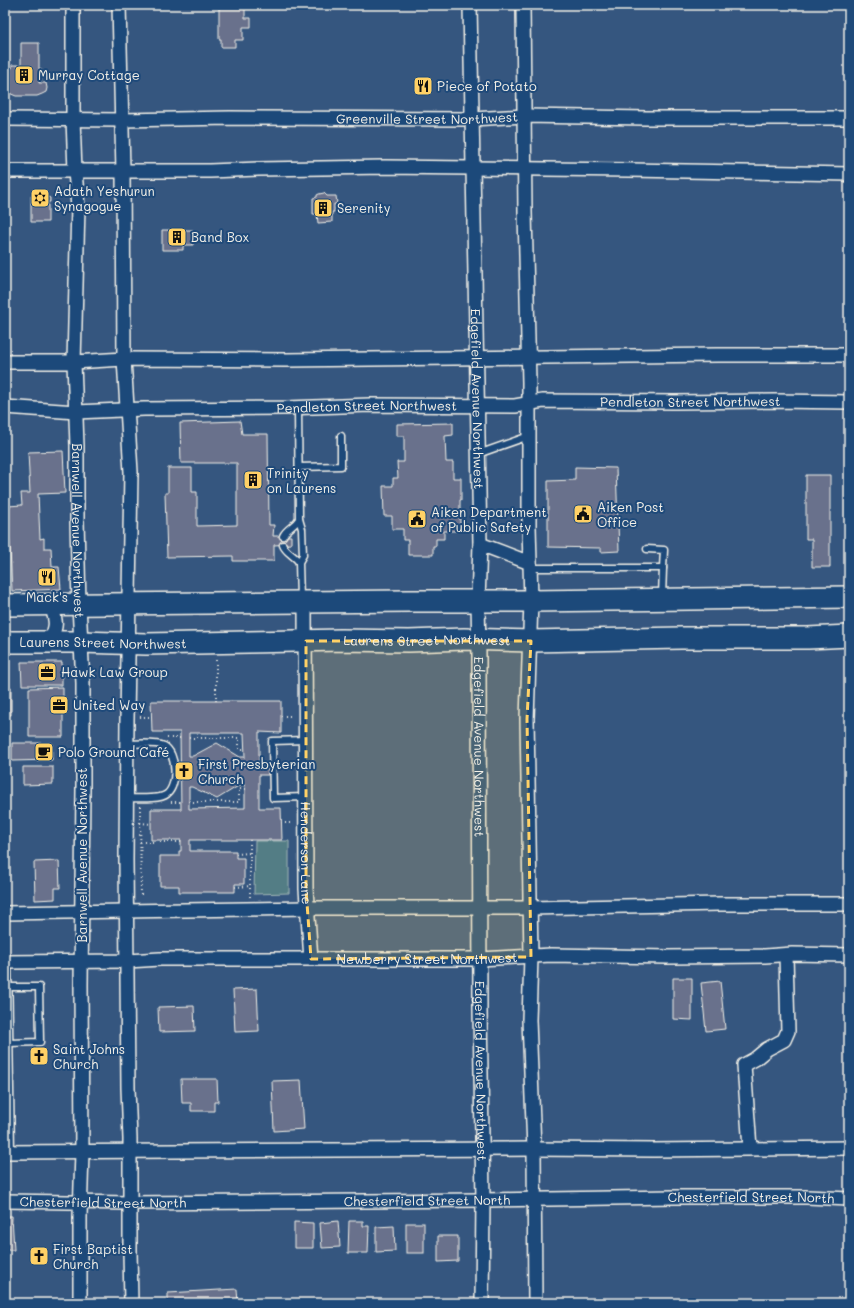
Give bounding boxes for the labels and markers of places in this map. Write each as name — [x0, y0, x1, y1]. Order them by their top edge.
building icon: Murray Cottage — [13, 64, 35, 86]
place label: Murray Cottage — [38, 66, 140, 83]
restaurant icon: Piece of Potato — [412, 75, 434, 97]
place label: Piece of Potato — [437, 77, 537, 94]
place label: Adath Yeshurun Synagogue — [54, 182, 155, 214]
synagogue icon: Adath Yeshurun Synagogue — [29, 187, 51, 209]
building icon: Serenity — [312, 197, 334, 219]
place label: Serenity — [337, 199, 391, 216]
building icon: Band Box — [166, 226, 188, 248]
place label: Band Box — [191, 228, 250, 245]
place label: Trinity on Laurens — [267, 464, 336, 496]
building icon: Trinity on Laurens — [242, 469, 264, 491]
place label: Aiken Post Office — [597, 498, 664, 530]
place label: Aiken Department of Public Safety — [431, 503, 547, 535]
public building icon: Aiken Post Office — [572, 503, 594, 525]
public building icon: Aiken Department of Public Safety — [406, 508, 428, 530]
restaurant icon: Mack's — [36, 566, 58, 588]
place label: Mack's — [26, 588, 68, 605]
office icon: Hawk Law Group — [36, 661, 58, 683]
place label: Hawk Law Group — [61, 663, 168, 680]
office icon: United Way — [48, 694, 70, 716]
place label: United Way — [73, 696, 146, 713]
cafe icon: Polo Ground Café — [33, 741, 55, 763]
place label: Polo Ground Café — [58, 743, 169, 760]
place label: First Presbyterian Church — [198, 755, 315, 787]
church icon: First Presbyterian Church — [173, 760, 195, 782]
place label: Saint Johns Church — [53, 1040, 125, 1072]
church icon: Saint Johns Church — [28, 1045, 50, 1067]
place label: First Baptist Church — [53, 1240, 133, 1272]
church icon: First Baptist Church — [28, 1245, 50, 1267]

